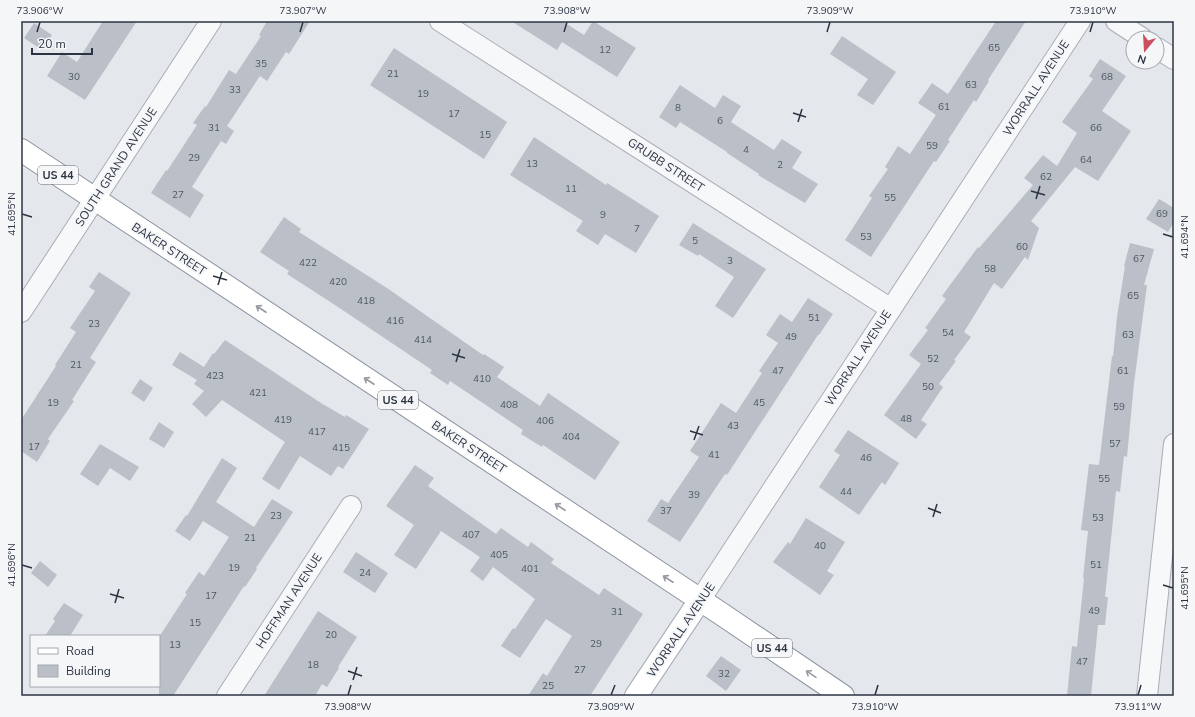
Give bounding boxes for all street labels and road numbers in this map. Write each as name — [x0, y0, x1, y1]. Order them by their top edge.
street label: WORRALL AVENUE — [999, 37, 1073, 139]
street label: SOUTH GRAND AVENUE — [71, 104, 161, 230]
street label: GRUBB STREET — [625, 134, 708, 196]
road number: US 44 — [38, 166, 78, 184]
street label: BAKER STREET — [129, 219, 210, 280]
street label: WORRALL AVENUE — [821, 307, 895, 409]
road number: US 44 — [378, 391, 418, 409]
street label: BAKER STREET — [429, 417, 510, 478]
street label: HOFFMAN AVENUE — [252, 550, 326, 652]
street label: WORRALL AVENUE — [643, 580, 719, 680]
road number: US 44 — [752, 639, 792, 657]

